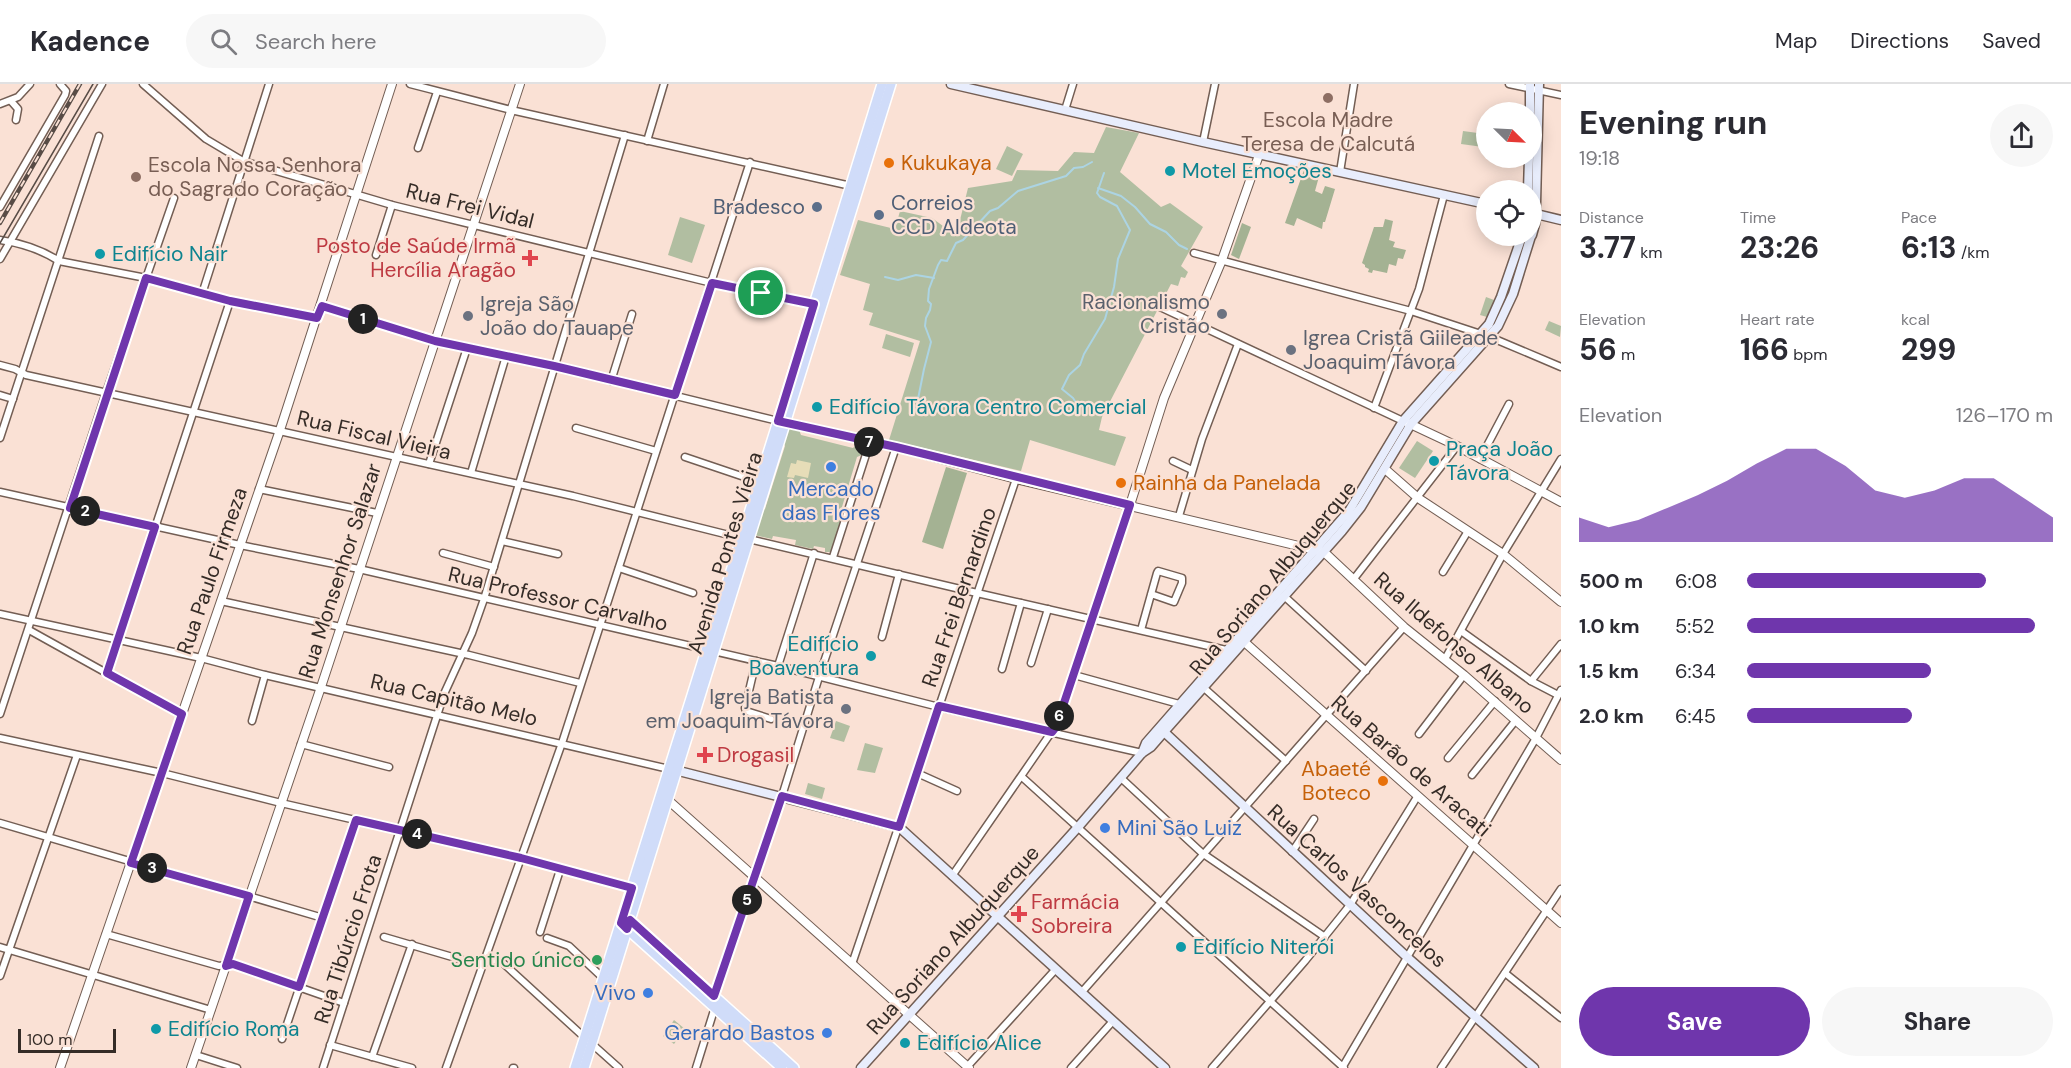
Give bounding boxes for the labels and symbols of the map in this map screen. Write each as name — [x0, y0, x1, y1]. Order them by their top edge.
marker: Escola Madre Teresa de Calcutá — [1321, 91, 1335, 105]
north arrow — [1476, 102, 1542, 168]
place label: Escola Madre Teresa de Calcutá — [1241, 106, 1415, 158]
place label: Kukukaya — [901, 149, 992, 177]
place label: Escola Nossa Senhora do Sagrado Coração — [148, 151, 362, 203]
marker: Kukukaya — [882, 156, 896, 170]
place label: Motel Emoções — [1182, 157, 1332, 185]
marker: Motel Emoções — [1163, 164, 1177, 178]
marker: Escola Nossa Senhora do Sagrado Coração — [129, 170, 143, 184]
street label: Rua Frei Vidal — [403, 177, 537, 235]
place label: Correios CCD Aldeota — [891, 189, 1017, 241]
place label: Bradesco — [713, 193, 805, 221]
marker: Bradesco — [810, 200, 824, 214]
marker: Correios CCD Aldeota — [872, 208, 886, 222]
place label: Posto de Saúde Irmã Hercília Aragão — [316, 232, 516, 284]
place label: Edifício Nair — [112, 240, 228, 268]
marker: Edifício Nair — [93, 247, 107, 261]
marker: Posto de Saúde Irmã Hercília Aragão — [521, 249, 539, 267]
pin — [735, 267, 786, 318]
place label: Racionalismo Cristão — [1082, 288, 1210, 340]
place label: Igreja São João do Tauape — [480, 290, 634, 342]
pin: 1 — [348, 304, 378, 334]
marker: Racionalismo Cristão — [1215, 307, 1229, 321]
marker: Igreja São João do Tauape — [461, 309, 475, 323]
place label: Igrea Cristã Giileade Joaquim Távora — [1303, 324, 1498, 376]
marker: Igrea Cristã Giileade Joaquim Távora — [1284, 343, 1298, 357]
place label: Edifício Távora Centro Comercial — [829, 393, 1146, 421]
marker: Edifício Távora Centro Comercial — [810, 400, 824, 414]
street label: Rua Fiscal Vieira — [294, 404, 454, 466]
pin: 7 — [854, 427, 884, 457]
place label: Praça João Távora — [1446, 435, 1553, 487]
street label: Avenida Pontes Vieira — [681, 449, 769, 657]
marker: Praça João Távora — [1427, 454, 1441, 468]
street label: Rua Monsenhor Salazar — [292, 460, 388, 682]
marker: Mercado das Flores — [824, 460, 838, 474]
place label: Rainha da Panelada — [1133, 469, 1321, 497]
place label: Mercado das Flores — [782, 475, 880, 527]
street label: Rua Soriano Albuquerque — [1183, 475, 1363, 681]
marker: Rainha da Panelada — [1114, 476, 1128, 490]
street label: Rua Paulo Firmeza — [170, 484, 254, 658]
pin: 2 — [70, 496, 100, 526]
street label: Rua Frei Bernardino — [915, 503, 1003, 691]
street label: Rua Professor Carvalho — [445, 560, 671, 638]
street label: Rua Ildefonso Albano — [1368, 566, 1540, 720]
place label: Edifício Boaventura — [749, 630, 859, 682]
marker: Edifício Boaventura — [864, 649, 878, 663]
street label: Rua Capitão Melo — [368, 667, 540, 733]
place label: Igreja Batista em Joaquim Távora — [645, 683, 834, 735]
street label: Rua Barão de Aracati — [1325, 689, 1497, 843]
pin: 6 — [1044, 701, 1074, 731]
marker: Igreja Batista em Joaquim Távora — [839, 702, 853, 716]
place label: Drogasil — [717, 741, 794, 769]
marker: Drogasil — [698, 748, 712, 762]
place label: Abaeté Boteco — [1301, 755, 1371, 807]
marker: Abaeté Boteco — [1376, 774, 1390, 788]
street label: Rua Carlos Vasconcelos — [1261, 798, 1453, 974]
place label: Mini São Luiz — [1117, 814, 1242, 842]
pin: 4 — [402, 819, 432, 849]
marker: Mini São Luiz — [1098, 821, 1112, 835]
street label: Rua Soriano Albuquerque — [860, 839, 1046, 1041]
street label: Rua Tibúrcio Frota — [307, 851, 389, 1027]
pin: 3 — [137, 853, 167, 883]
pin: 5 — [732, 885, 762, 915]
place label: Farmácia Sobreira — [1031, 888, 1119, 940]
marker: Farmácia Sobreira — [1012, 907, 1026, 921]
place label: Edifício Niterói — [1193, 933, 1334, 961]
marker: Edifício Niterói — [1174, 940, 1188, 954]
place label: Sentido único — [451, 946, 585, 974]
marker: Sentido único — [590, 953, 604, 967]
place label: Vivo — [594, 979, 636, 1007]
marker: Vivo — [641, 986, 655, 1000]
place label: Edifício Roma — [168, 1015, 299, 1043]
place label: Gerardo Bastos — [664, 1019, 815, 1047]
marker: Edifício Roma — [149, 1022, 163, 1036]
scale bar — [18, 1026, 116, 1054]
marker: Gerardo Bastos — [820, 1026, 834, 1040]
place label: Edifício Alice — [917, 1029, 1042, 1057]
marker: Edifício Alice — [898, 1036, 912, 1050]

